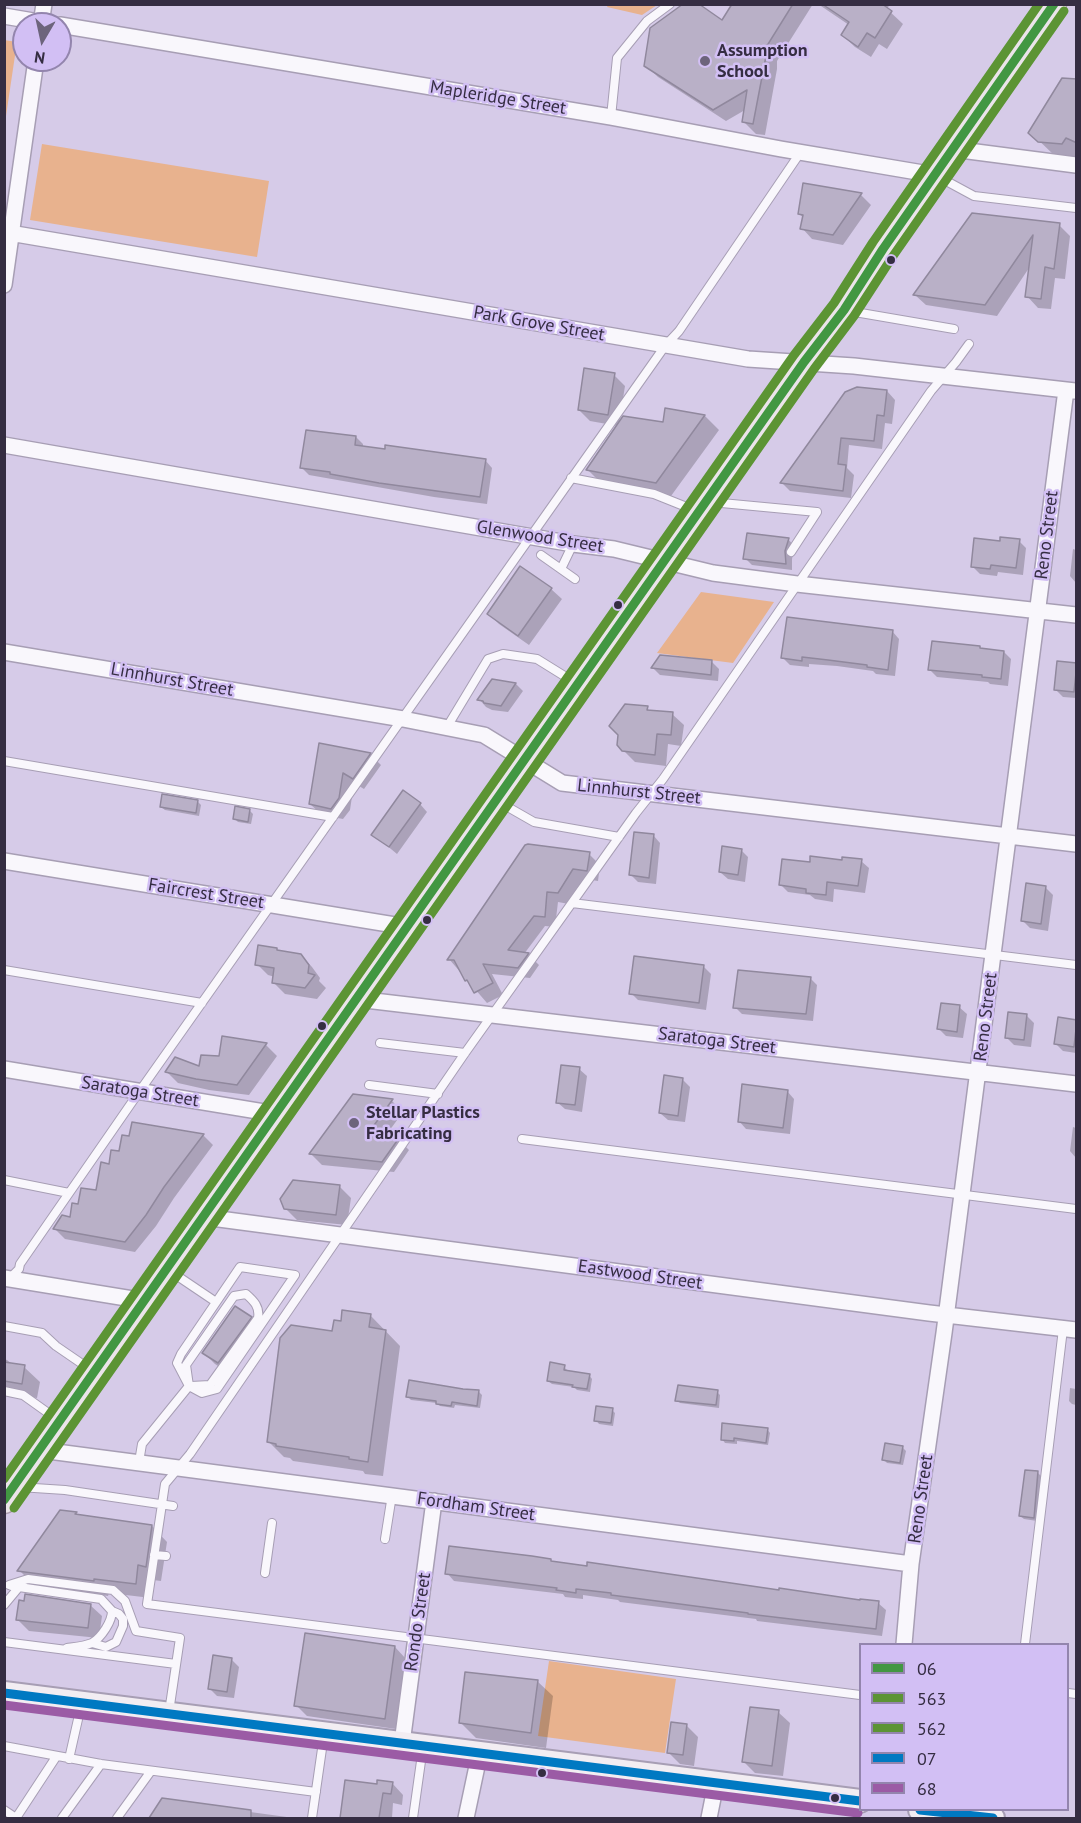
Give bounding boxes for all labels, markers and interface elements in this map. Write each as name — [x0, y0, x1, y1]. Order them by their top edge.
north arrow — [12, 12, 72, 72]
place label: Assumption School — [717, 40, 808, 82]
text: N — [33, 47, 46, 69]
marker: Assumption School — [698, 54, 712, 68]
street label: Mapleridge Street — [428, 77, 568, 119]
unlabelled marker — [885, 254, 897, 266]
street label: Park Grove Street — [472, 302, 606, 346]
street label: Reno Street — [1031, 489, 1063, 581]
street label: Glenwood Street — [475, 516, 605, 558]
unlabelled marker — [612, 599, 624, 611]
street label: Linnhurst Street — [109, 659, 235, 701]
street label: Linnhurst Street — [576, 775, 702, 809]
street label: Faircrest Street — [147, 874, 265, 914]
unlabelled marker — [421, 914, 433, 926]
street label: Reno Street — [970, 971, 1002, 1063]
unlabelled marker — [316, 1020, 328, 1032]
street label: Saratoga Street — [657, 1023, 777, 1059]
street label: Saratoga Street — [80, 1072, 200, 1112]
place label: Stellar Plastics Fabricating — [366, 1102, 480, 1144]
marker: Stellar Plastics Fabricating — [347, 1116, 361, 1130]
street label: Eastwood Street — [577, 1256, 703, 1294]
street label: Reno Street — [904, 1453, 938, 1545]
street label: Fordham Street — [416, 1488, 536, 1526]
street label: Rondo Street — [400, 1571, 436, 1673]
legend — [859, 1643, 1069, 1811]
text: 06 — [917, 1657, 937, 1680]
text: 563 — [917, 1687, 946, 1710]
text: 562 — [917, 1717, 946, 1740]
text: 07 — [917, 1747, 937, 1770]
unlabelled marker — [536, 1767, 548, 1779]
text: 68 — [917, 1777, 937, 1800]
unlabelled marker — [829, 1792, 841, 1804]

